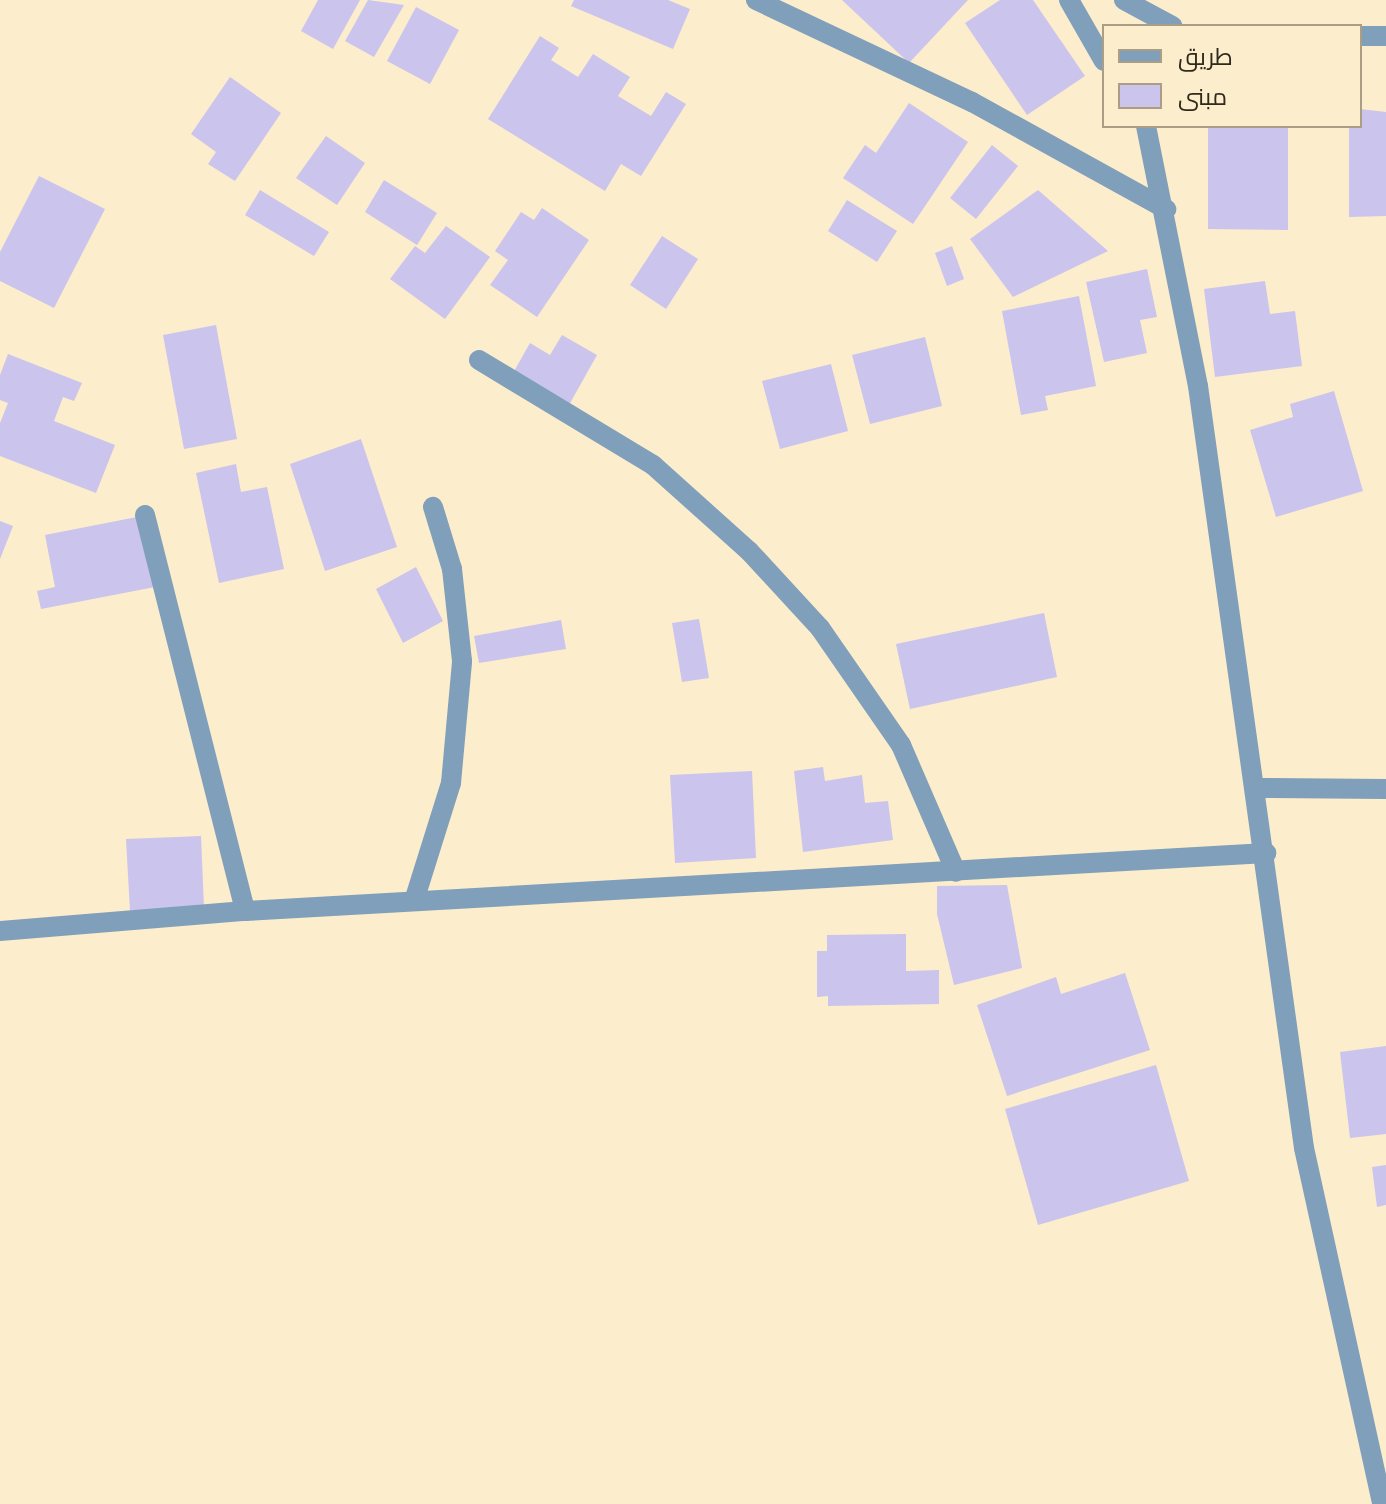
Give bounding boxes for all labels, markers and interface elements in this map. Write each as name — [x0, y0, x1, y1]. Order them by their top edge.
legend — [1102, 24, 1362, 128]
text: طريق — [1178, 41, 1233, 71]
text: مبنى — [1178, 81, 1227, 111]

